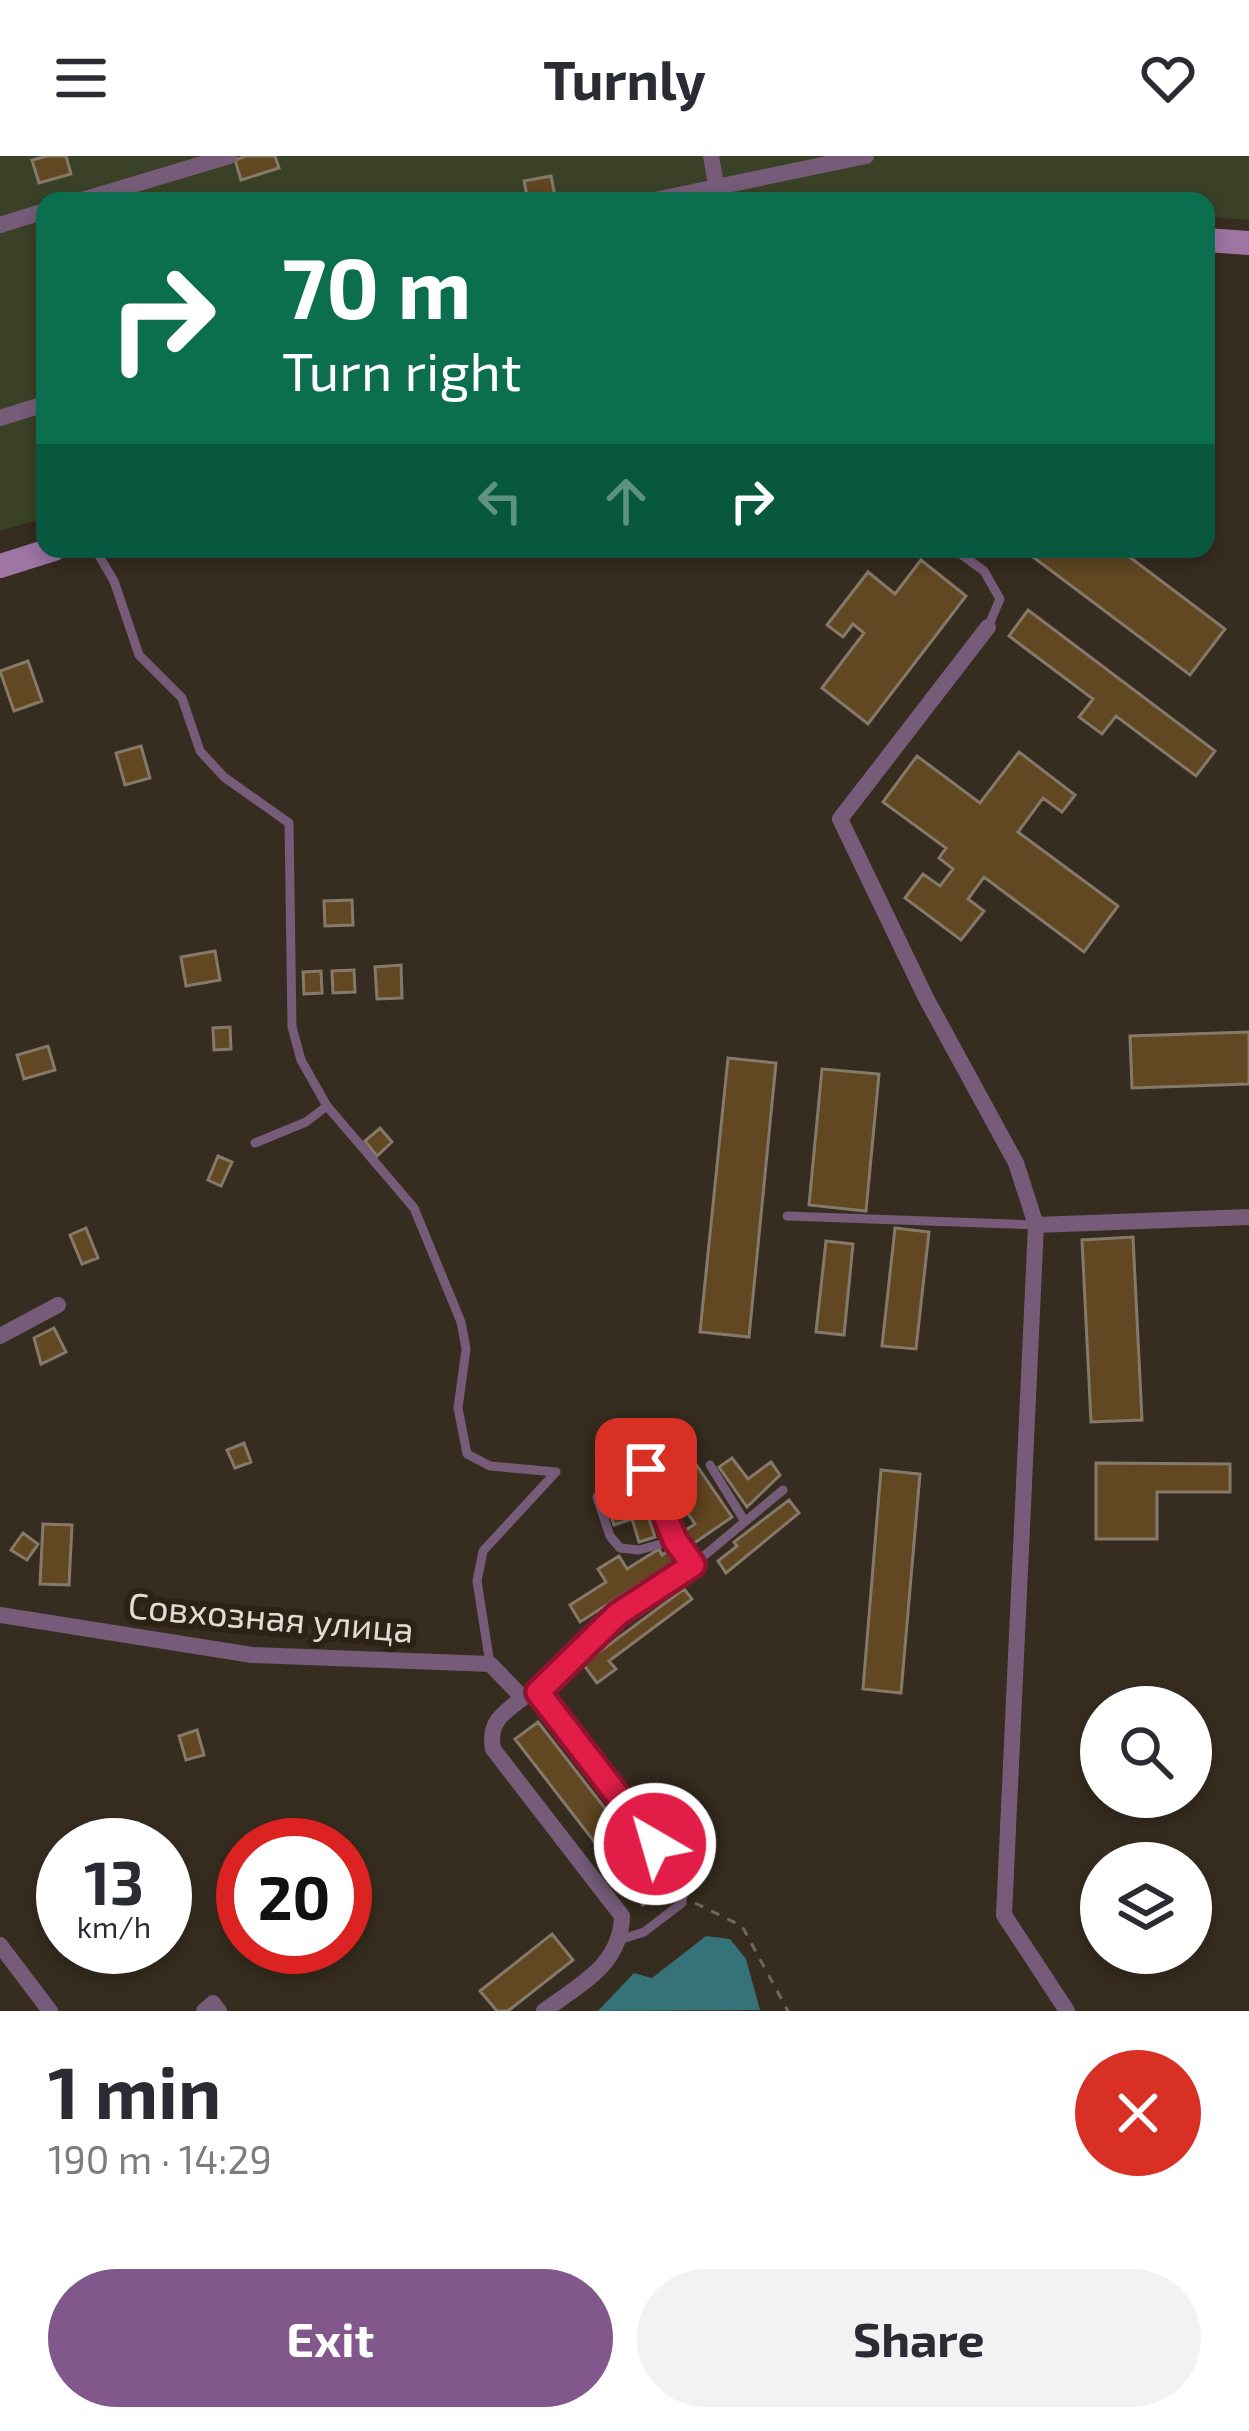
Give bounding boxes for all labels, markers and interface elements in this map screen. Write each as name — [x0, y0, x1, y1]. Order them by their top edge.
icon: menu — [48, 45, 114, 111]
icon: heart — [1135, 45, 1201, 111]
text: Turnly — [543, 46, 706, 111]
text: 70 m — [282, 235, 472, 336]
icon: right — [84, 240, 240, 396]
text: Turn right — [282, 337, 522, 402]
icon: left — [467, 468, 533, 534]
icon: ahead — [593, 468, 659, 534]
icon: right — [719, 468, 785, 534]
pin — [595, 1418, 697, 1520]
icon: arrive — [613, 1436, 679, 1502]
street label: Совхозная улица — [126, 1582, 416, 1651]
map controls — [1080, 1686, 1212, 1974]
button: search — [1080, 1686, 1212, 1818]
position arrow — [592, 1781, 718, 1907]
speed limit sign: 20 — [216, 1818, 372, 1974]
button: layers — [1080, 1842, 1212, 1974]
text: 13 — [84, 1845, 144, 1917]
text: km/h — [77, 1908, 151, 1944]
text: 1 min — [48, 2047, 221, 2133]
button: close — [1075, 2050, 1201, 2176]
text: 190 m · 14:29 — [48, 2135, 272, 2182]
button: Exit — [48, 2269, 613, 2407]
button: Share — [637, 2269, 1201, 2407]

